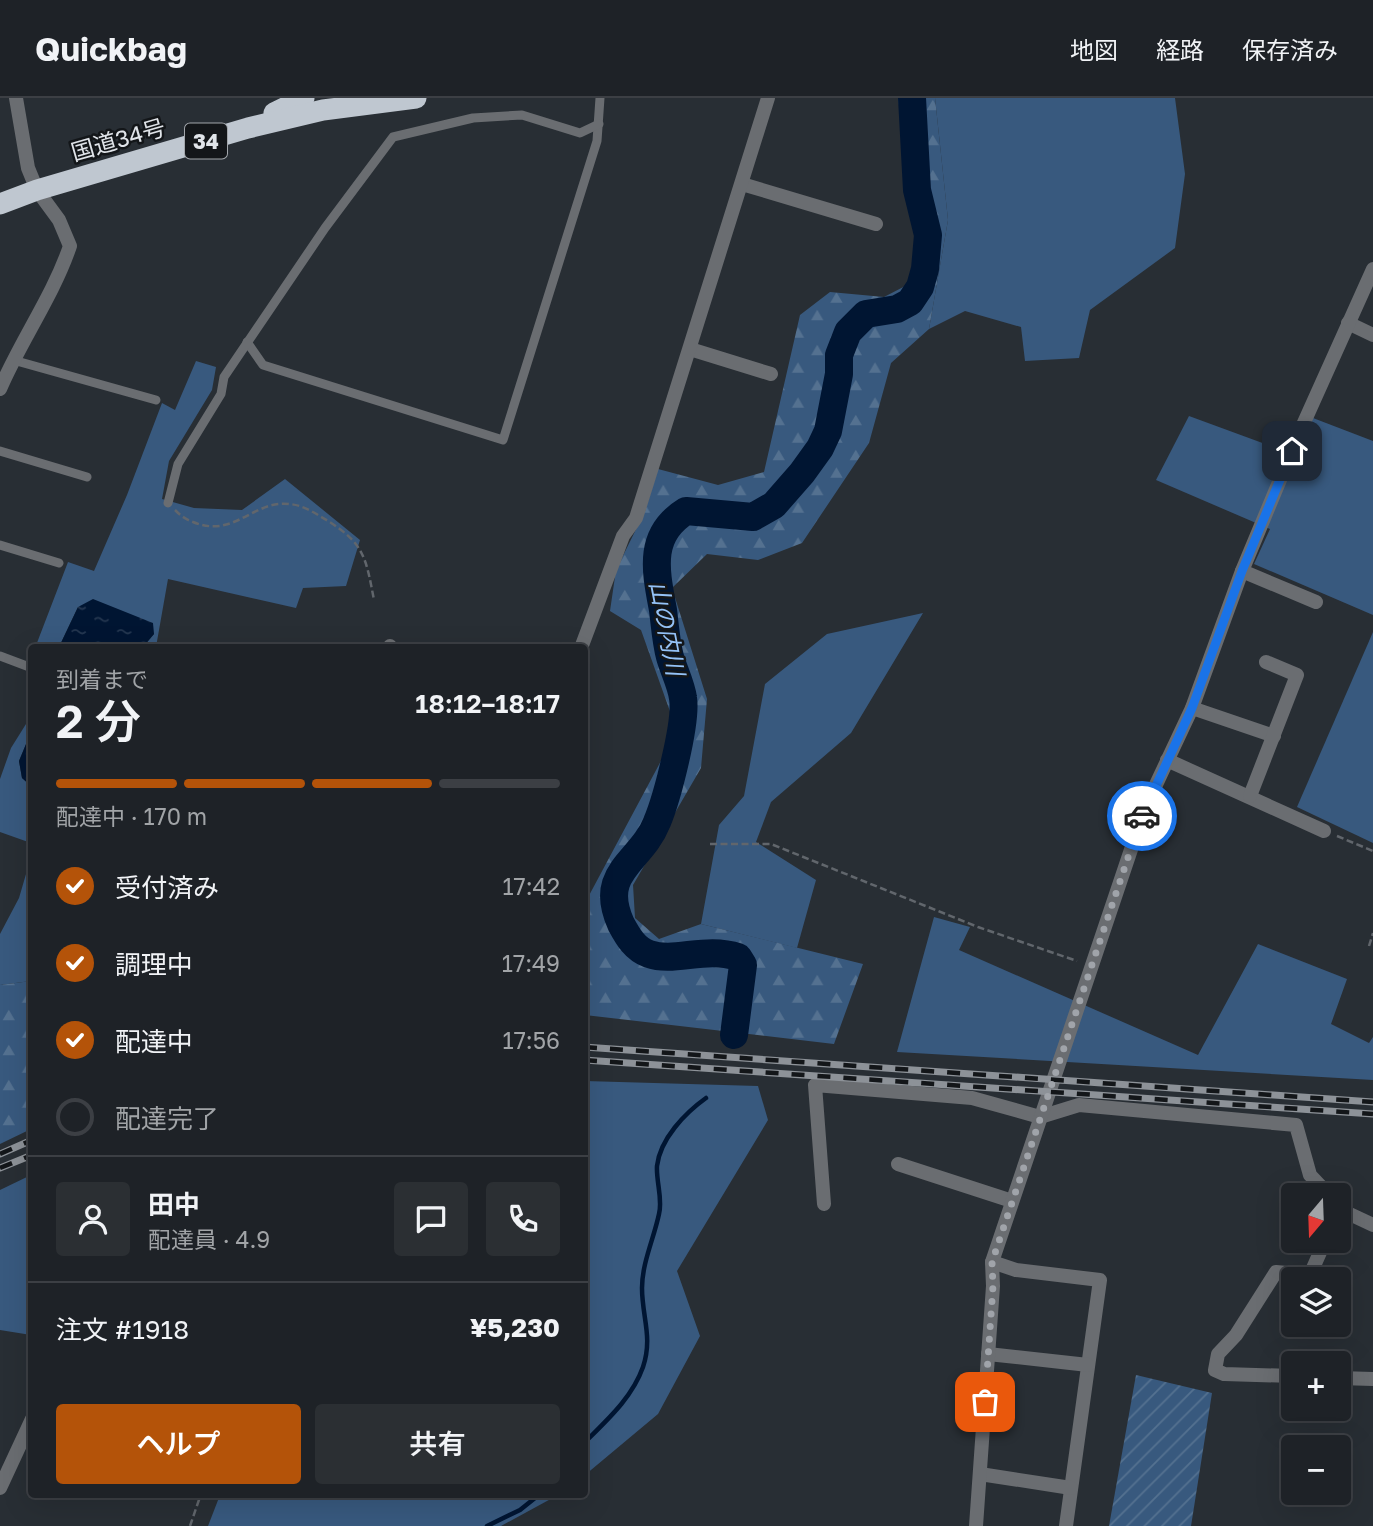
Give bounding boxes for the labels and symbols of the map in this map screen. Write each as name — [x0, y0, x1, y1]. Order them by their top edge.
street label: 国道34号 — [68, 112, 168, 166]
road number: 34 — [185, 124, 227, 158]
pin — [1262, 421, 1322, 481]
water label: 山の内川 — [645, 578, 692, 681]
courier — [1107, 781, 1177, 851]
north arrow — [1281, 1183, 1351, 1253]
pin — [955, 1372, 1015, 1432]

